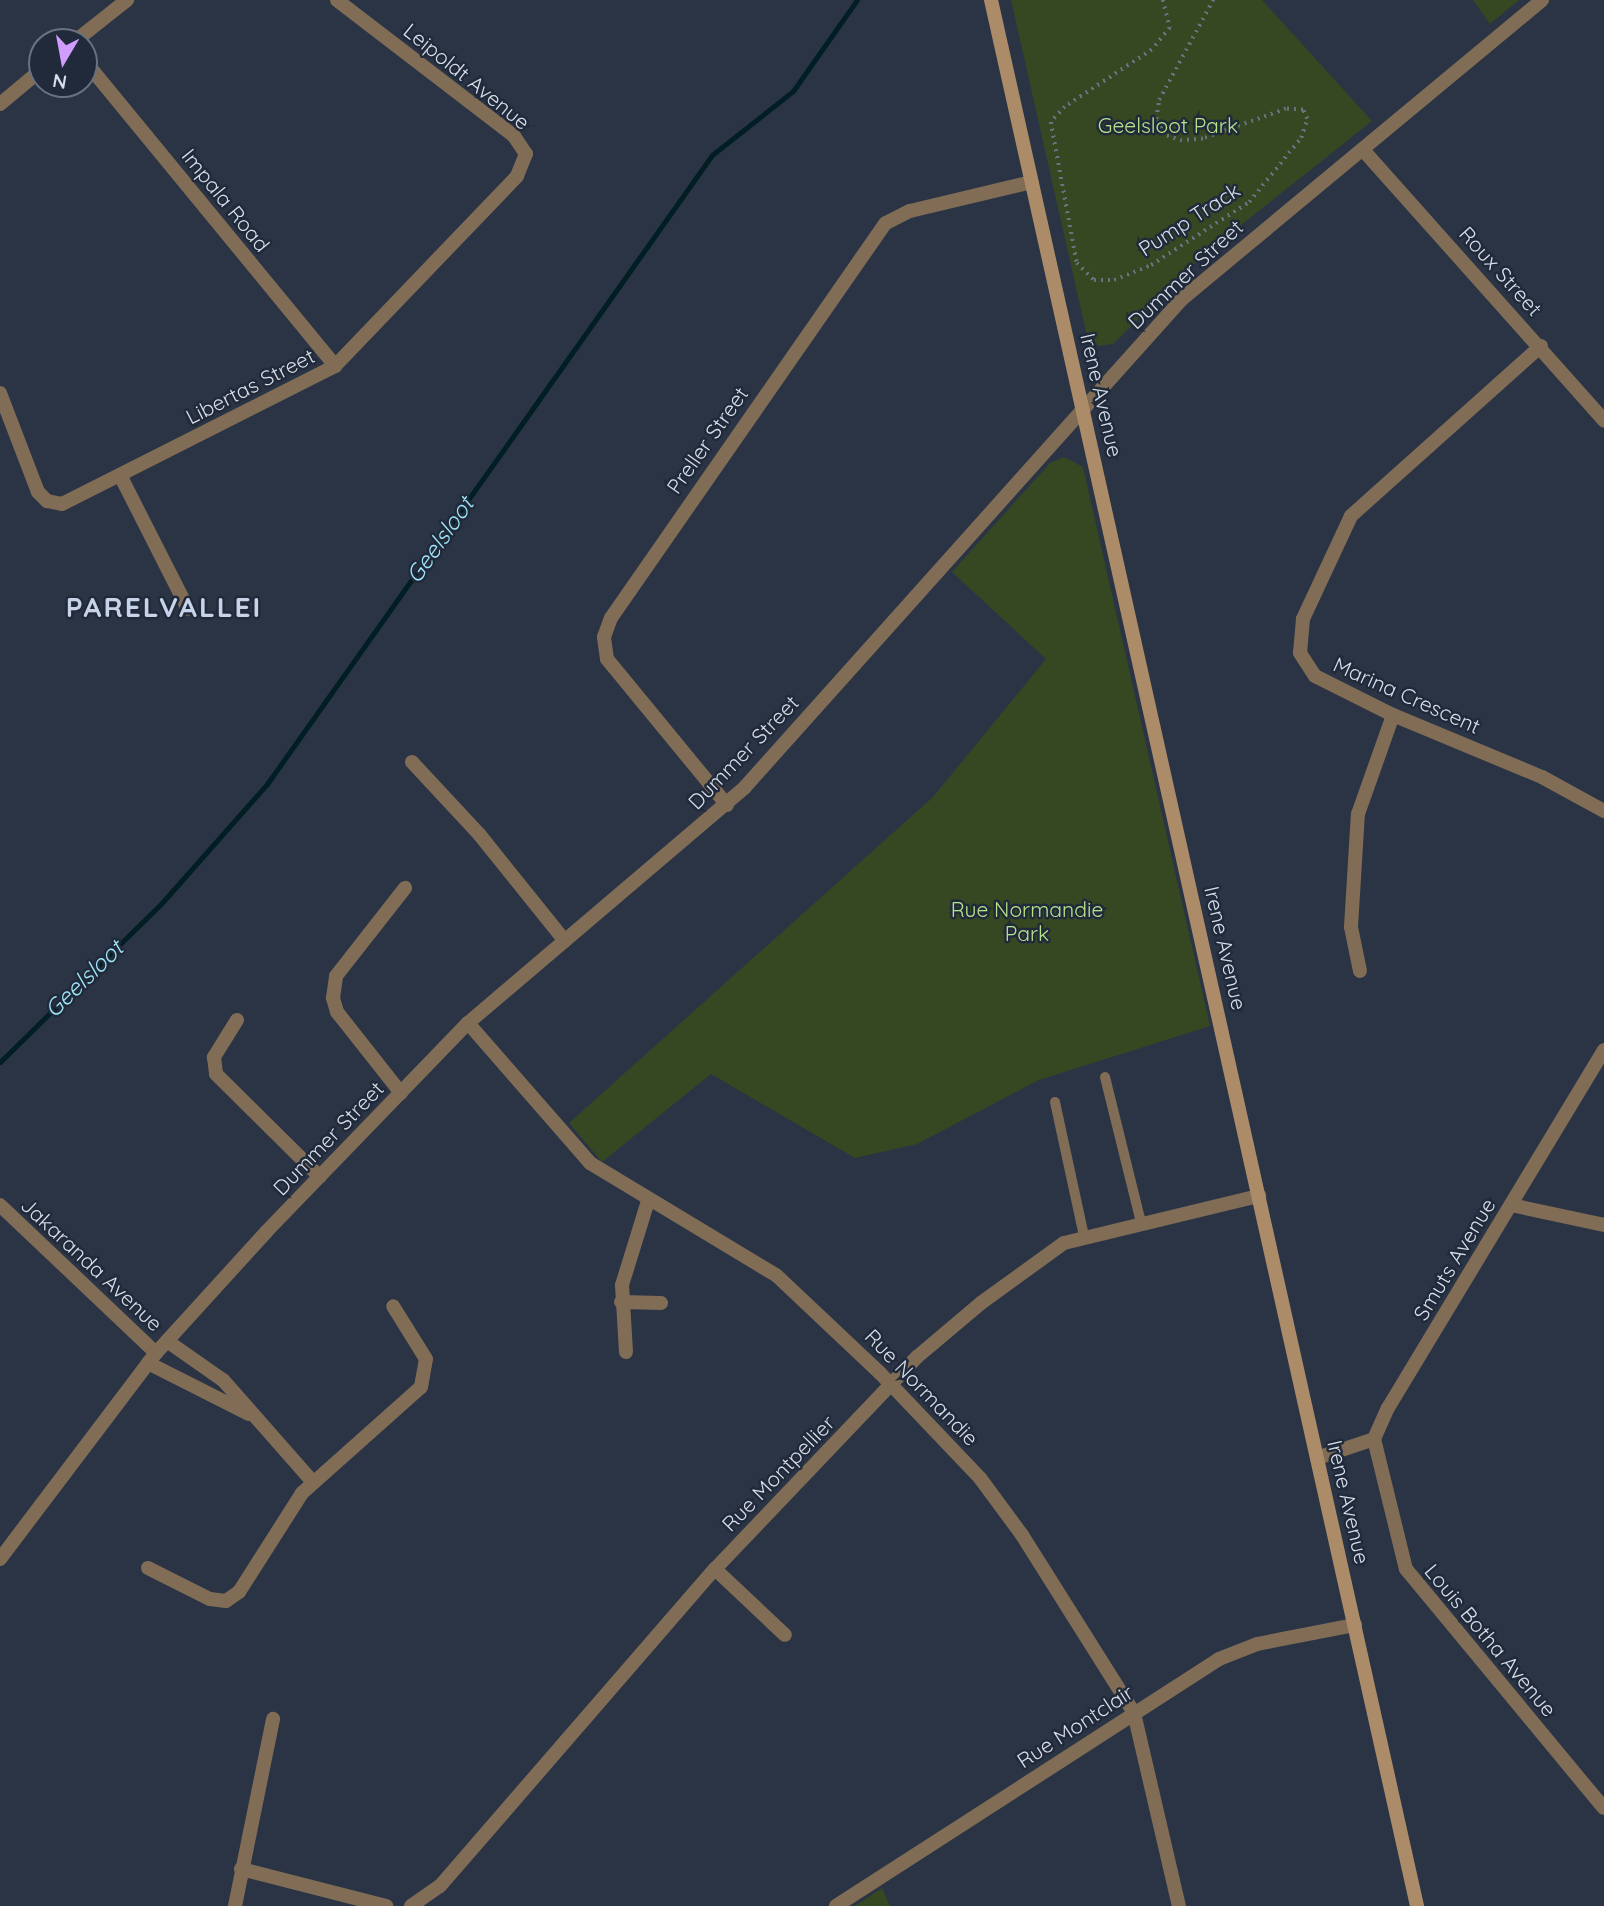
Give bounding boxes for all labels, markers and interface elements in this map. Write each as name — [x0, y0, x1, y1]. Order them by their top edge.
street label: Leipoldt Avenue — [399, 17, 535, 135]
north arrow — [28, 28, 98, 98]
text: N — [51, 69, 69, 95]
park label: Geelsloot Park — [1098, 112, 1238, 138]
street label: Impala Road — [177, 143, 275, 257]
street label: Pump Track — [1133, 177, 1245, 261]
street label: Dummer Street — [1122, 214, 1248, 334]
street label: Roux Street — [1454, 221, 1548, 321]
street label: Irene Avenue — [1076, 331, 1128, 459]
street label: Libertas Street — [181, 343, 319, 429]
street label: Preller Street — [661, 382, 753, 498]
water label: Geelsloot — [400, 492, 480, 588]
district label: PARELVALLEI — [67, 590, 261, 624]
street label: Marina Crescent — [1330, 651, 1484, 739]
street label: Dummer Street — [682, 690, 804, 814]
street label: Irene Avenue — [1200, 884, 1252, 1012]
park label: Rue Normandie Park — [951, 896, 1103, 946]
water label: Geelsloot — [39, 935, 129, 1023]
street label: Dummer Street — [267, 1076, 389, 1200]
street label: Jakaranda Avenue — [16, 1192, 168, 1336]
street label: Smuts Avenue — [1408, 1193, 1500, 1325]
street label: Rue Normandie — [860, 1323, 984, 1451]
street label: Rue Montpellier — [716, 1410, 840, 1536]
street label: Irene Avenue — [1323, 1438, 1375, 1566]
street label: Louis Botha Avenue — [1420, 1559, 1562, 1721]
street label: Rue Montclair — [1012, 1679, 1138, 1773]

